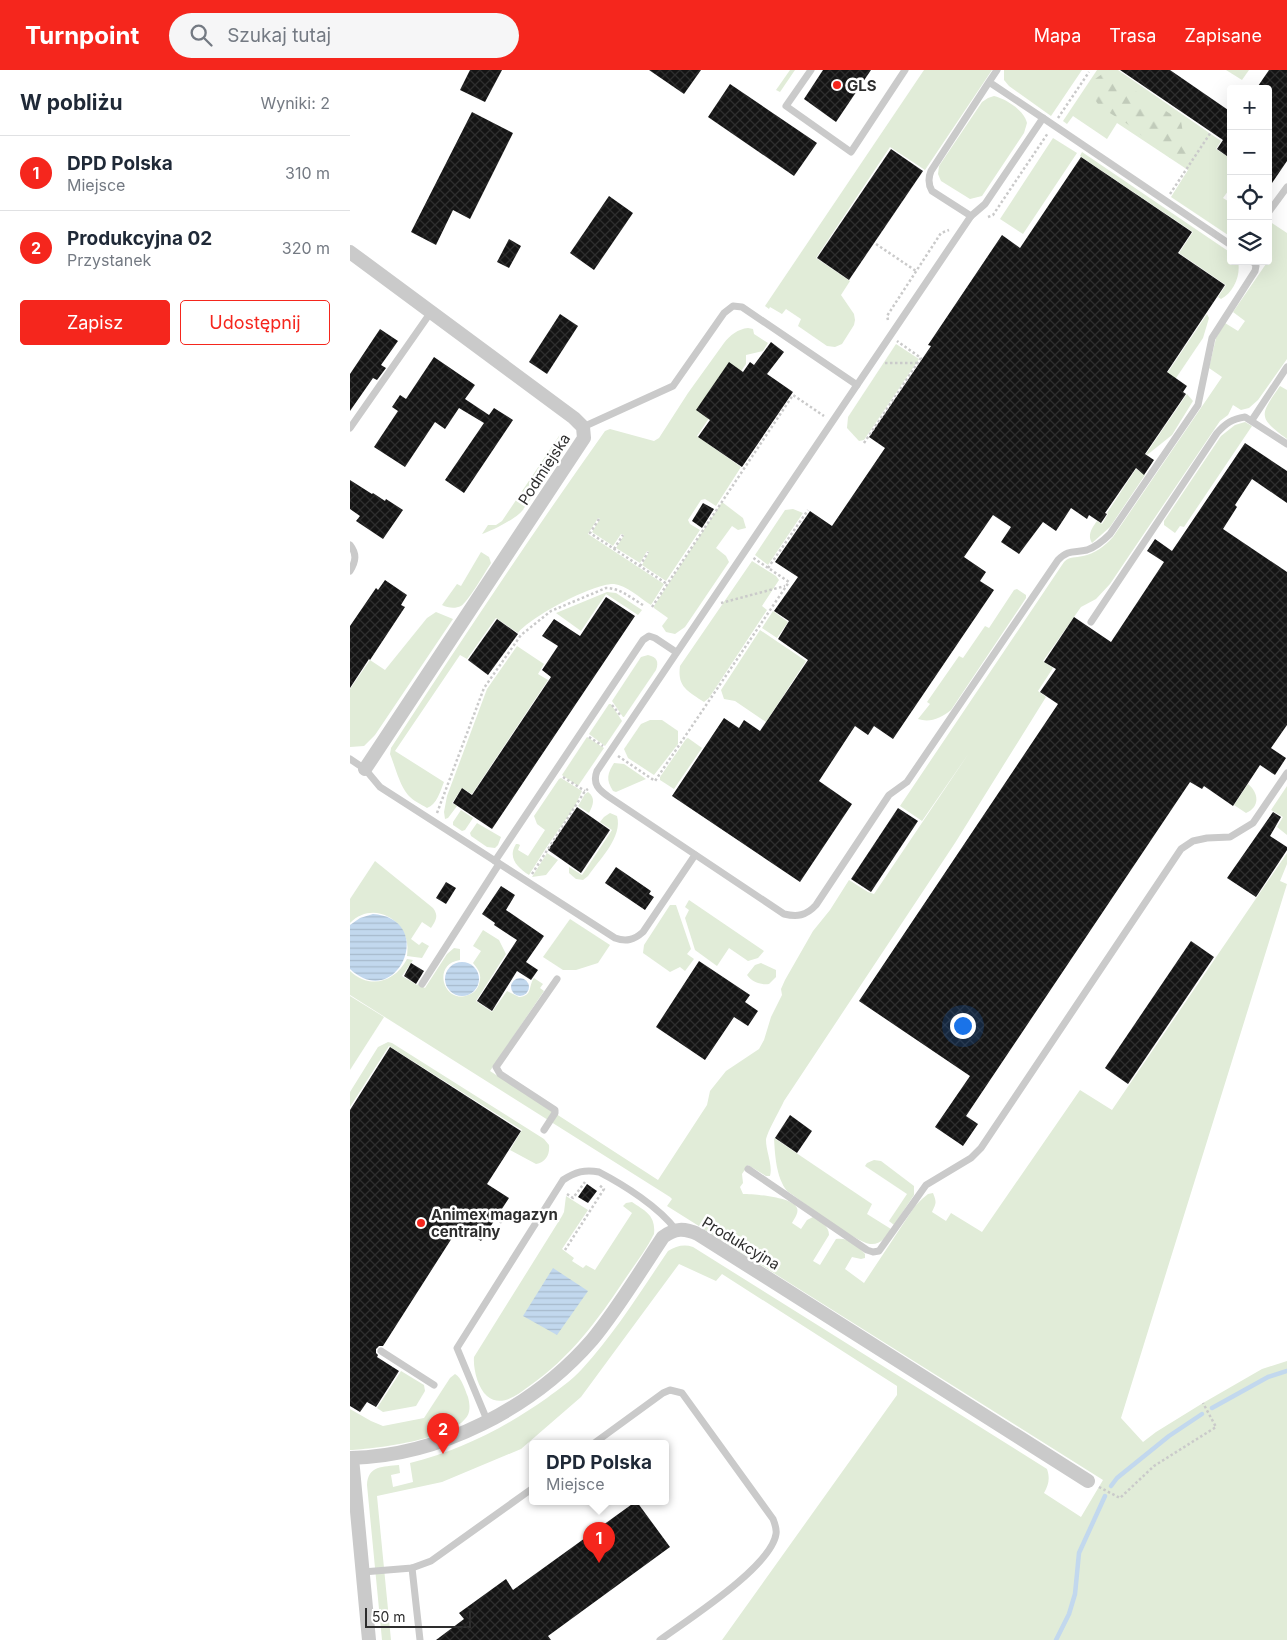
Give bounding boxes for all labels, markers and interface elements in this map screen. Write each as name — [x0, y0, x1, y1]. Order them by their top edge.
search box — [169, 13, 519, 58]
text: Turnpoint — [25, 21, 139, 50]
icon: search — [187, 21, 215, 49]
text: Szukaj tutaj — [227, 24, 331, 47]
text: Mapa — [1034, 25, 1081, 46]
text: Trasa — [1109, 25, 1156, 46]
text: Zapisane — [1184, 25, 1262, 46]
place label: GLS — [847, 76, 877, 95]
marker: GLS — [831, 79, 843, 91]
map controls — [1227, 85, 1272, 265]
button: + — [1227, 85, 1272, 130]
text: W pobliżu — [20, 90, 123, 115]
text: Wyniki: 2 — [260, 93, 330, 113]
button: − — [1227, 130, 1272, 175]
text: DPD Polska — [67, 152, 173, 175]
text: 1 — [33, 163, 39, 183]
text: 310 m — [285, 163, 330, 183]
text: Miejsce — [67, 175, 125, 195]
button: locate — [1227, 175, 1272, 220]
button: layers — [1227, 220, 1272, 265]
text: Produkcyjna 02 — [67, 227, 212, 250]
text: 2 — [31, 238, 41, 258]
text: 320 m — [282, 238, 330, 258]
text: Przystanek — [67, 250, 151, 270]
button: Zapisz — [20, 300, 170, 345]
button: Udostępnij — [180, 300, 330, 345]
street label: Podmiejska — [514, 430, 574, 508]
your location — [950, 1013, 976, 1039]
place label: Animex magazyn centralny — [431, 1205, 558, 1241]
street label: Produkcyjna — [699, 1212, 783, 1274]
marker: Animex magazyn centralny — [415, 1217, 427, 1229]
pin: 2 — [427, 1413, 459, 1454]
popup — [529, 1440, 669, 1505]
text: DPD Polska — [546, 1451, 652, 1474]
text: Miejsce — [546, 1474, 605, 1494]
pin: 1 — [583, 1522, 615, 1563]
scale bar — [365, 1605, 471, 1628]
text: 50 m — [372, 1608, 406, 1625]

